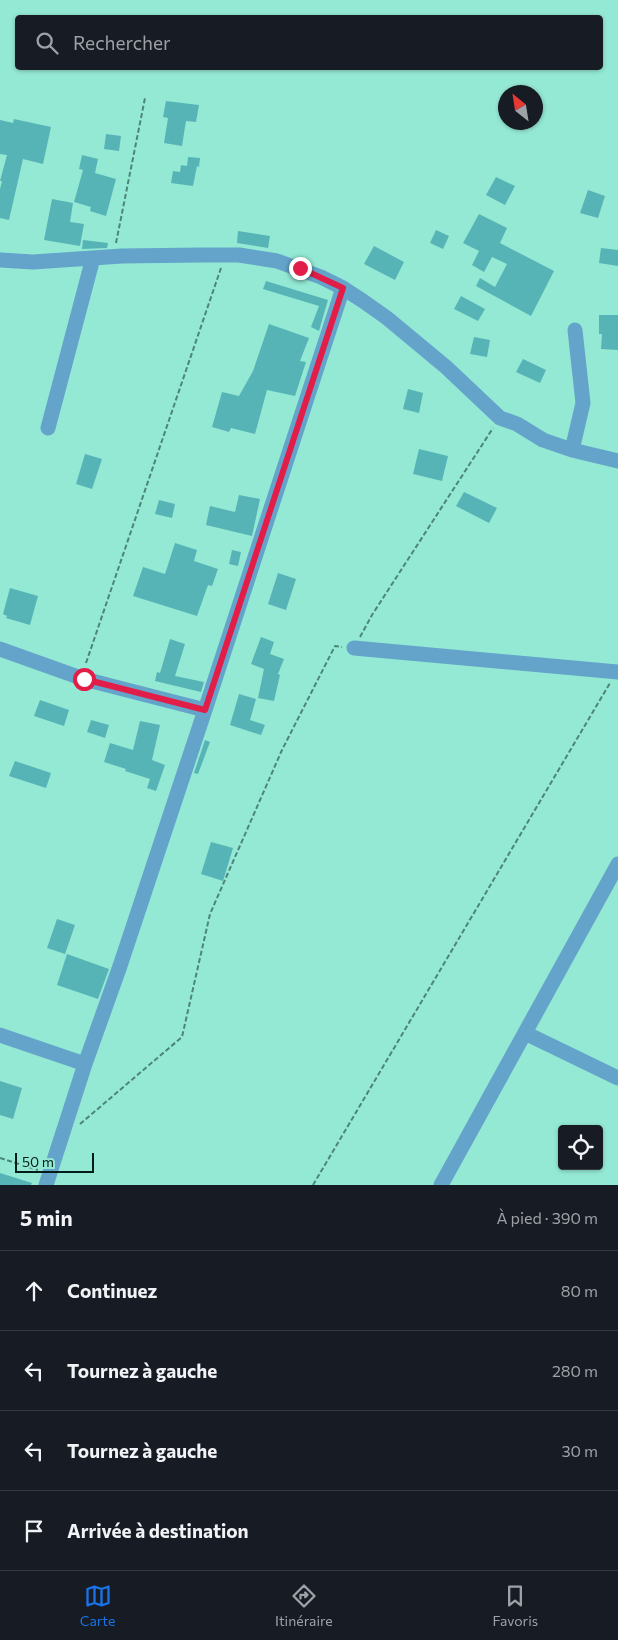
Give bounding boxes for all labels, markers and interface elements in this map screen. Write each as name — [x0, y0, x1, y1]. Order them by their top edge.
search box — [15, 15, 603, 70]
icon: search — [33, 29, 61, 57]
text: Rechercher — [73, 31, 171, 54]
north arrow — [498, 85, 543, 130]
route end — [289, 257, 312, 280]
route start — [73, 668, 96, 691]
map controls — [558, 1125, 603, 1170]
button: locate — [558, 1125, 603, 1170]
scale bar — [15, 1150, 94, 1173]
text: 50 m — [22, 1153, 54, 1170]
text: 5 min — [20, 1205, 73, 1230]
text: À pied · 390 m — [496, 1208, 598, 1227]
icon: ahead — [20, 1277, 48, 1305]
text: Continuez — [67, 1279, 157, 1302]
text: 80 m — [561, 1281, 598, 1300]
icon: left — [20, 1357, 48, 1385]
text: Tournez à gauche — [67, 1359, 217, 1382]
text: 280 m — [552, 1361, 598, 1380]
icon: left — [20, 1437, 48, 1465]
text: Tournez à gauche — [67, 1439, 217, 1462]
text: 30 m — [561, 1441, 598, 1460]
icon: arrive — [20, 1517, 48, 1545]
text: Arrivée à destination — [67, 1519, 249, 1542]
tab: Carte — [80, 1582, 115, 1629]
tab: Itinéraire — [275, 1582, 333, 1629]
tab: Favoris — [492, 1582, 538, 1629]

